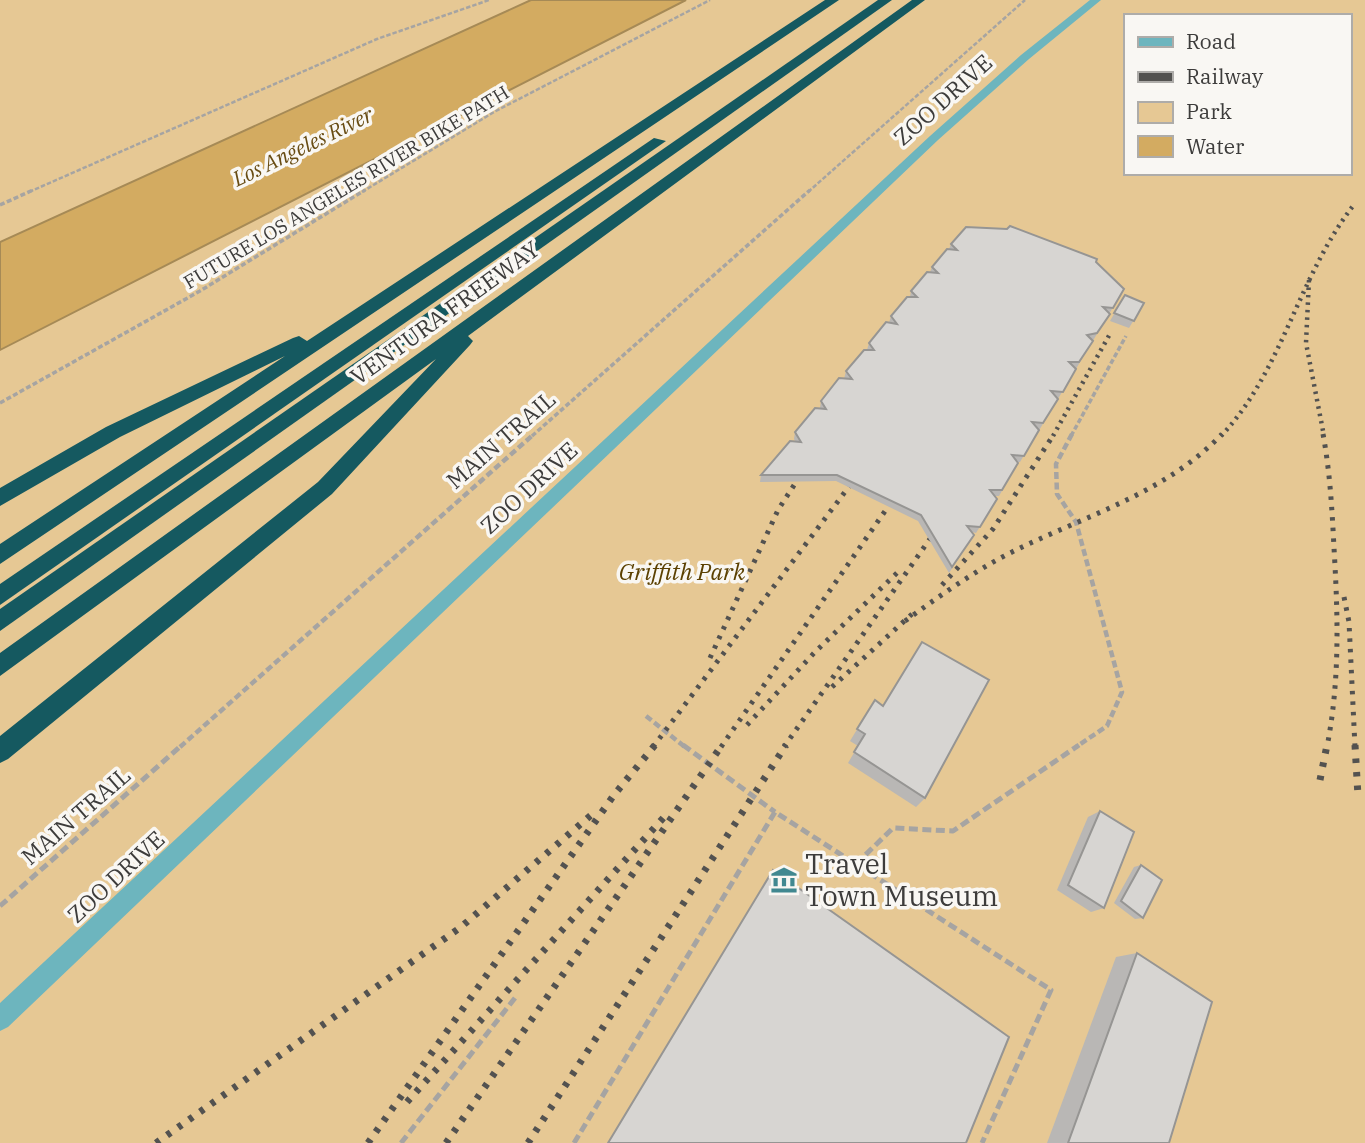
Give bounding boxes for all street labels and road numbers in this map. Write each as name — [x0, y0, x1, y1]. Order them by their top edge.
street label: ZOO DRIVE — [887, 47, 998, 151]
street label: FUTURE LOS ANGELES RIVER BIKE PATH — [179, 80, 513, 294]
street label: VENTURA FREEWAY — [344, 233, 545, 391]
street label: MAIN TRAIL — [440, 384, 561, 495]
street label: ZOO DRIVE — [473, 435, 583, 540]
street label: MAIN TRAIL — [15, 760, 136, 871]
street label: ZOO DRIVE — [60, 824, 170, 929]

